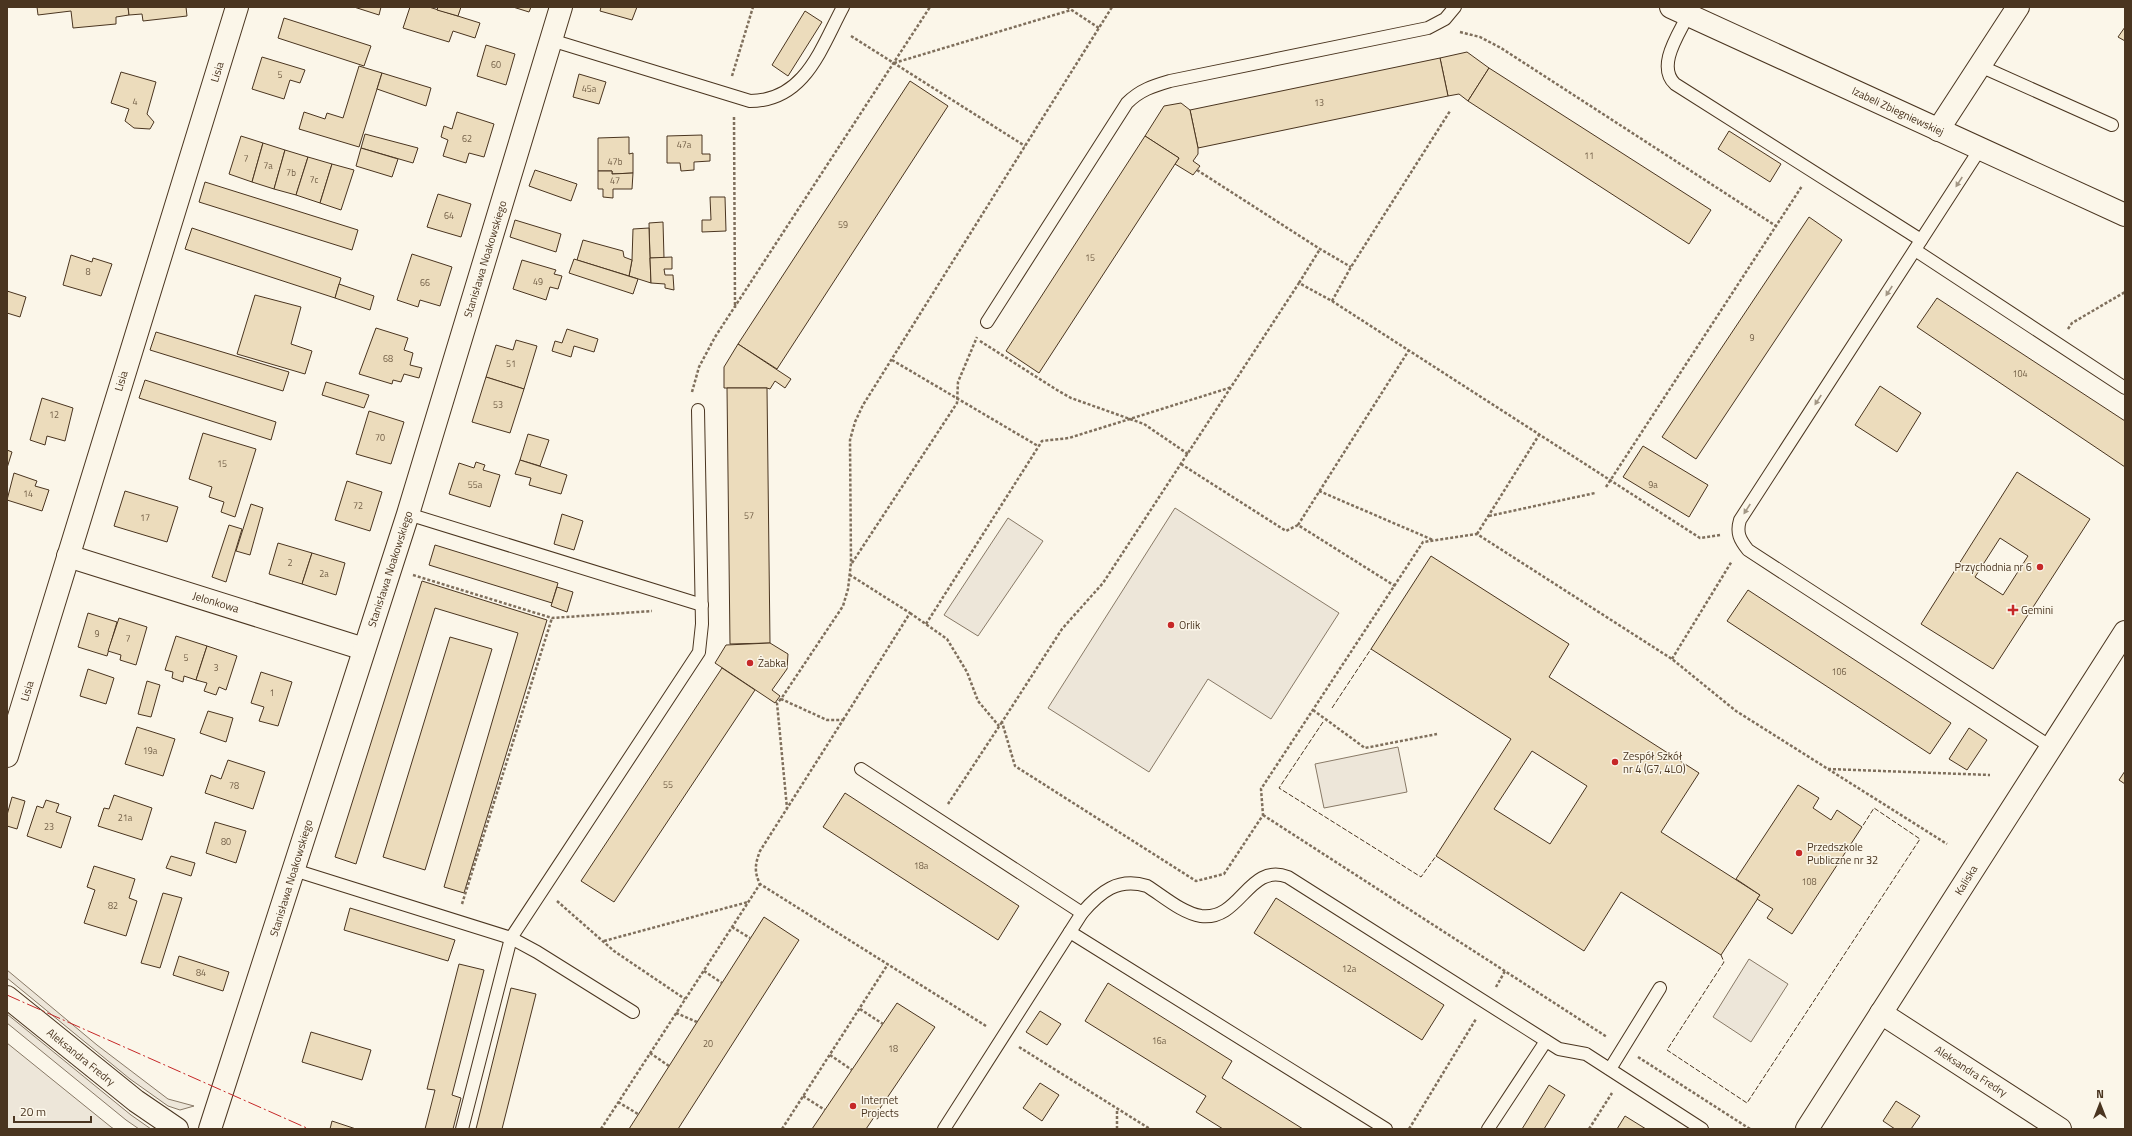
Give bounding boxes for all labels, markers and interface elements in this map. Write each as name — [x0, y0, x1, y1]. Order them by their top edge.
house number: 60 — [491, 58, 501, 71]
street label: Lisia — [206, 59, 228, 84]
house number: 5 — [277, 68, 283, 81]
house number: 45a — [582, 82, 597, 95]
street label: Izabeli Zbiegniewskiej — [1849, 83, 1947, 139]
house number: 4 — [132, 95, 138, 108]
house number: 13 — [1314, 96, 1324, 109]
house number: 62 — [462, 132, 472, 145]
house number: 47a — [677, 138, 692, 151]
house number: 11 — [1584, 149, 1594, 162]
house number: 7 — [243, 152, 249, 165]
house number: 47b — [608, 155, 623, 168]
house number: 7a — [263, 159, 273, 172]
house number: 7b — [286, 166, 296, 179]
house number: 7c — [310, 173, 319, 186]
house number: 47 — [610, 174, 620, 187]
one-way arrow — [1955, 176, 1963, 187]
street label: Stanisława Noakowskiego — [460, 198, 510, 319]
house number: 64 — [444, 209, 454, 222]
house number: 59 — [838, 218, 848, 231]
house number: 15 — [1085, 251, 1095, 264]
house number: 8 — [85, 265, 91, 278]
house number: 49 — [533, 275, 543, 288]
house number: 66 — [420, 276, 430, 289]
one-way arrow — [1885, 285, 1892, 297]
house number: 9 — [1749, 331, 1755, 344]
house number: 68 — [383, 352, 393, 365]
house number: 51 — [506, 357, 516, 370]
house number: 104 — [2012, 367, 2028, 380]
street label: Lisia — [110, 368, 132, 393]
one-way arrow — [1814, 395, 1822, 405]
house number: 53 — [493, 398, 503, 411]
house number: 12 — [49, 408, 59, 421]
house number: 70 — [375, 431, 385, 444]
house number: 15 — [217, 457, 227, 470]
house number: 55a — [468, 478, 483, 491]
house number: 9a — [1648, 478, 1658, 491]
house number: 14 — [23, 487, 33, 500]
house number: 72 — [353, 499, 363, 512]
one-way arrow — [1744, 503, 1751, 515]
street label: Stanisława Noakowskiego — [364, 509, 416, 629]
house number: 57 — [744, 509, 754, 522]
house number: 17 — [140, 511, 150, 524]
house number: 2 — [287, 556, 293, 569]
place label: Przychodnia nr 6 — [1955, 559, 2032, 575]
marker: Przychodnia nr 6 — [2035, 562, 2045, 572]
house number: 2a — [319, 567, 329, 580]
street label: Jelonkowa — [191, 587, 242, 617]
place label: Gemini — [2021, 602, 2053, 618]
marker: Gemini — [2008, 605, 2018, 615]
place label: Orlik — [1179, 617, 1201, 633]
marker: Orlik — [1166, 620, 1176, 630]
house number: 9 — [94, 627, 100, 640]
house number: 7 — [125, 632, 131, 645]
house number: 5 — [183, 651, 189, 664]
place label: Żabka — [758, 655, 786, 671]
marker: Żabka — [745, 658, 755, 668]
house number: 3 — [213, 661, 219, 674]
house number: 106 — [1831, 665, 1847, 678]
street label: Lisia — [16, 678, 38, 703]
house number: 1 — [269, 686, 275, 699]
house number: 19a — [143, 744, 158, 757]
place label: Zespół Szkół nr 4 (G7, 4LO) — [1623, 748, 1686, 777]
marker: Zespół Szkół nr 4 (G7, 4LO) — [1610, 757, 1620, 767]
house number: 55 — [663, 778, 673, 791]
house number: 78 — [229, 779, 239, 792]
house number: 21a — [118, 811, 133, 824]
street label: Stanisława Noakowskiego — [266, 817, 316, 938]
house number: 23 — [44, 820, 54, 833]
house number: 80 — [221, 835, 231, 848]
place label: Przedszkole Publiczne nr 32 — [1807, 839, 1878, 868]
marker: Przedszkole Publiczne nr 32 — [1794, 848, 1804, 858]
house number: 18a — [914, 859, 929, 872]
street label: Kaliska — [1951, 862, 1982, 898]
house number: 108 — [1801, 875, 1817, 888]
house number: 82 — [108, 899, 118, 912]
house number: 12a — [1342, 962, 1357, 975]
house number: 84 — [196, 966, 206, 979]
street label: Aleksandra Fredry — [43, 1024, 119, 1090]
house number: 16a — [1152, 1034, 1167, 1047]
house number: 20 — [703, 1037, 713, 1050]
street label: Aleksandra Fredry — [1932, 1041, 2011, 1101]
house number: 18 — [888, 1042, 898, 1055]
north arrow — [2080, 1084, 2120, 1124]
text: N — [2096, 1086, 2104, 1102]
place label: Internet Projects — [861, 1092, 899, 1121]
scale bar — [14, 1098, 91, 1124]
marker: Internet Projects — [848, 1101, 858, 1111]
text: 20 m — [20, 1102, 46, 1121]

